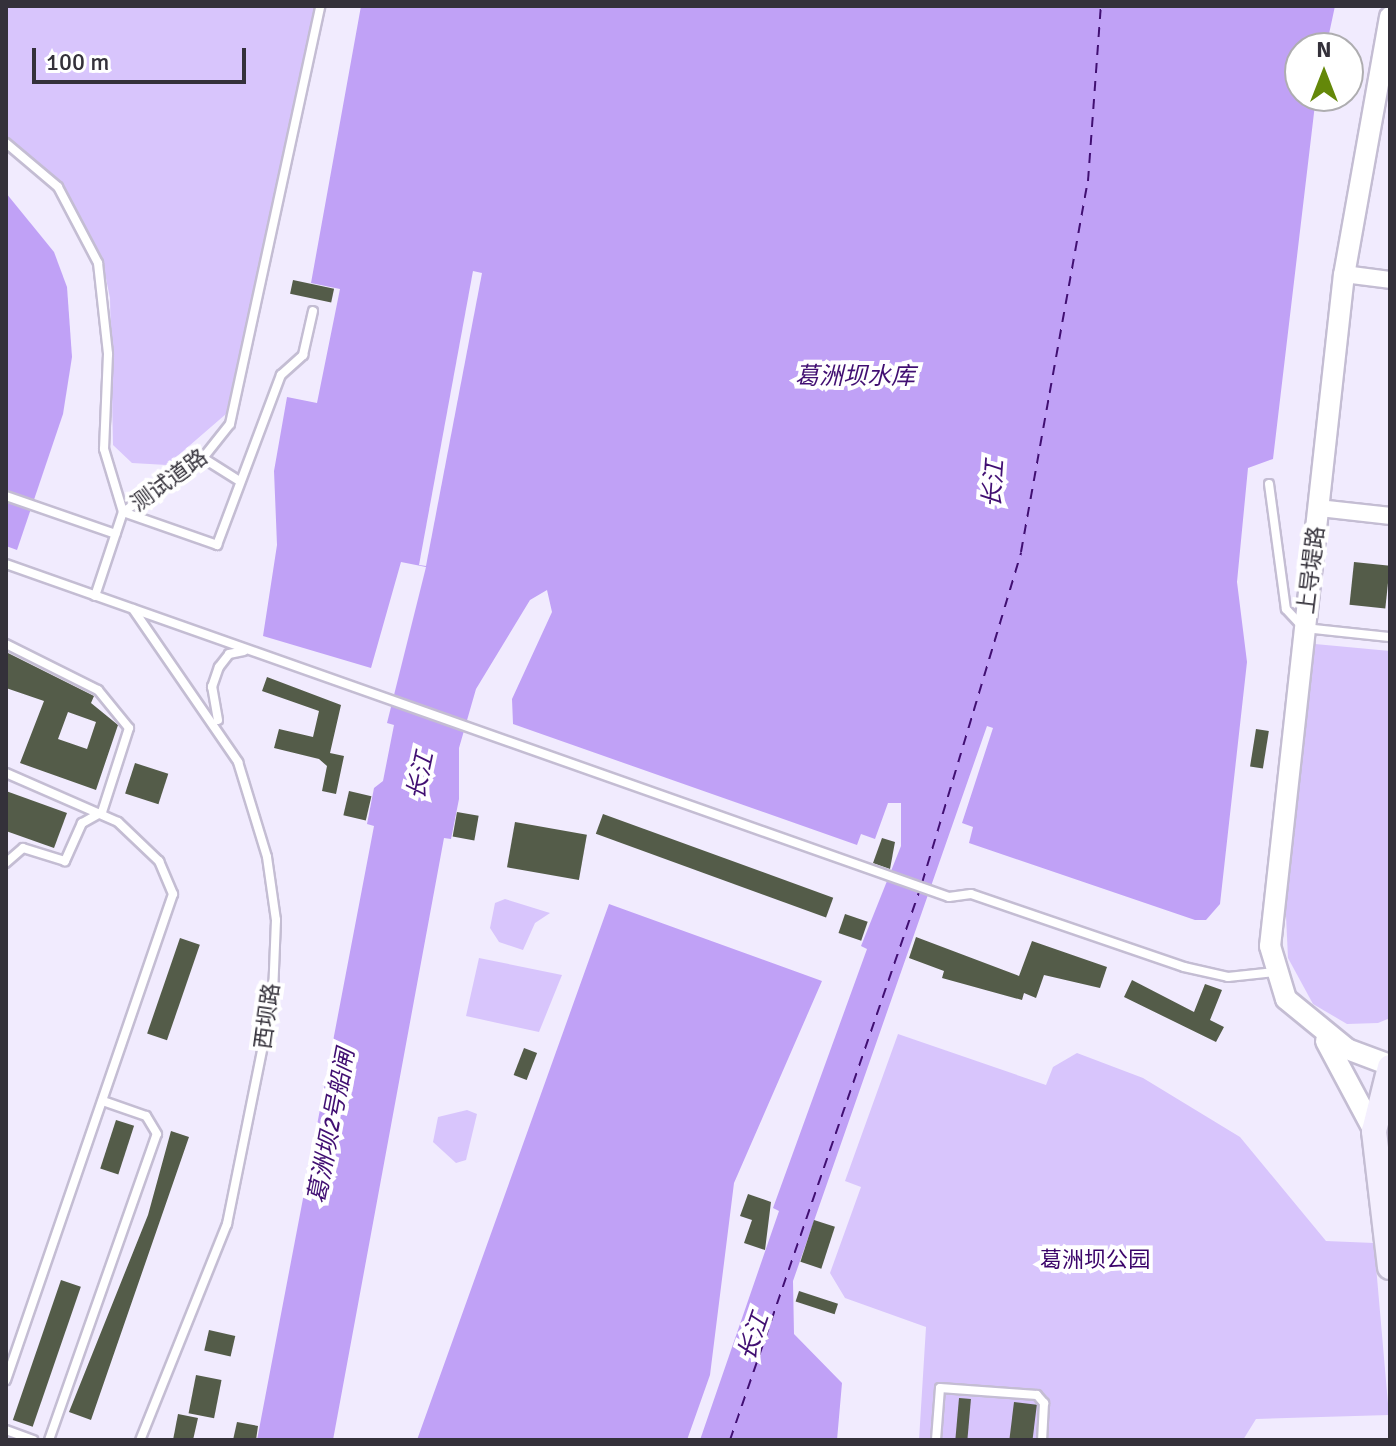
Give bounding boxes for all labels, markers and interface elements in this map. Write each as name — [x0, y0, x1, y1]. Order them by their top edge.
scale bar — [36, 32, 250, 82]
north arrow — [1284, 32, 1364, 112]
text: N — [1316, 36, 1332, 63]
text: 100 m — [46, 47, 109, 77]
water label: 葛洲坝水库 — [795, 363, 915, 391]
street label: 测试道路 — [126, 443, 212, 517]
water label: 长江 — [978, 459, 1010, 509]
street label: 上导堤路 — [1293, 525, 1329, 615]
water label: 长江 — [402, 750, 440, 802]
street label: 西坝路 — [249, 981, 285, 1051]
water label: 葛洲坝2号船闸 — [303, 1046, 361, 1206]
park label: 葛洲坝公园 — [1040, 1247, 1150, 1273]
water label: 长江 — [733, 1310, 775, 1364]

